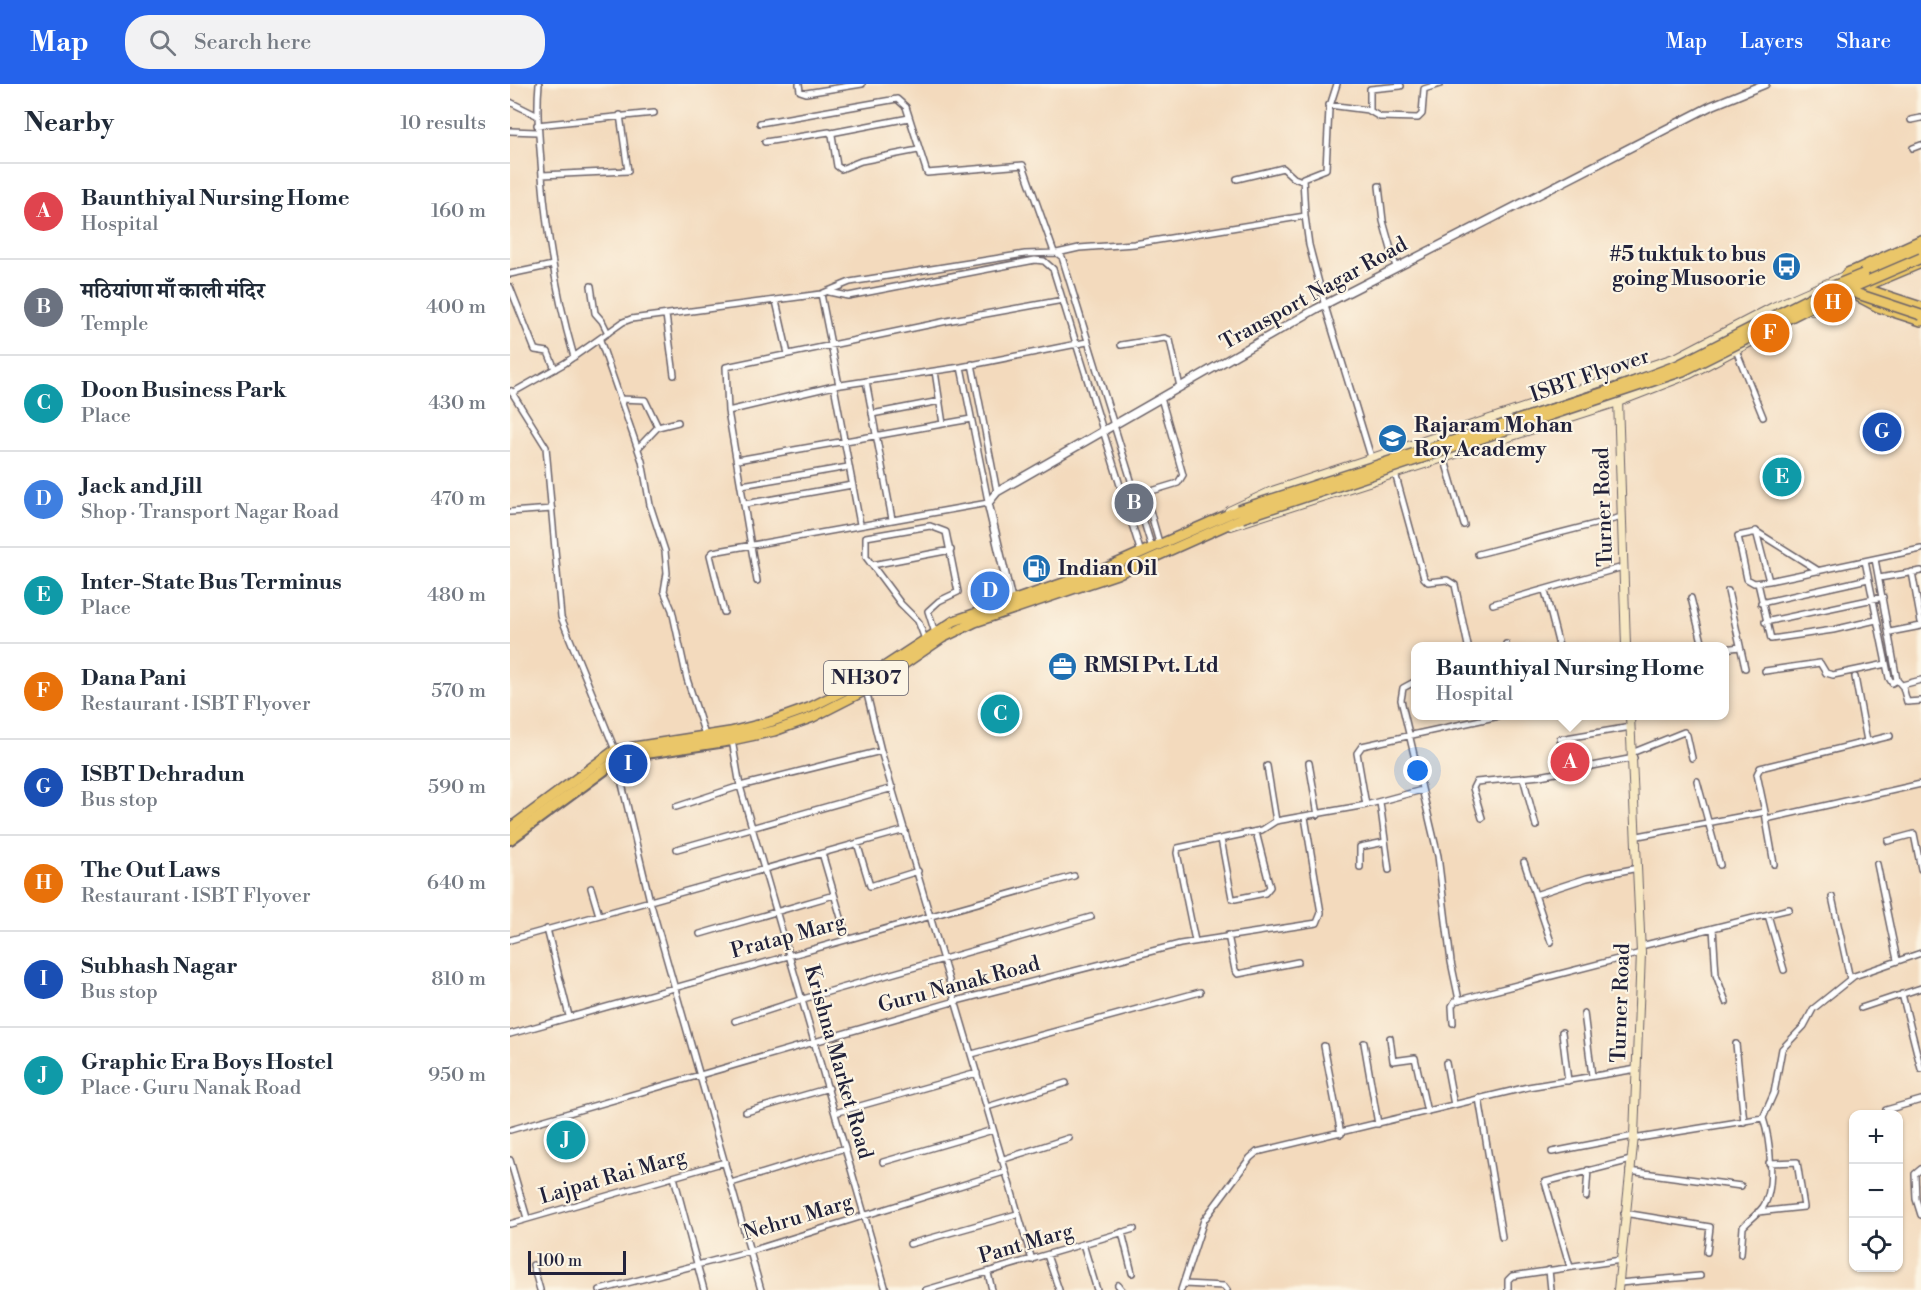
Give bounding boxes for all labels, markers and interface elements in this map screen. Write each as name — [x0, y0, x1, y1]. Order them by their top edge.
search box — [125, 15, 545, 69]
text: Map — [30, 25, 89, 60]
icon: search — [146, 26, 179, 59]
text: Search here — [194, 29, 311, 56]
text: Map — [1666, 29, 1707, 55]
text: Layers — [1740, 29, 1803, 55]
text: Share — [1836, 29, 1891, 55]
text: Nearby — [24, 107, 114, 139]
text: 10 results — [400, 111, 486, 136]
text: Baunthiyal Nursing Home — [81, 185, 350, 212]
text: A — [36, 199, 51, 224]
text: 160 m — [431, 199, 486, 224]
text: Hospital — [81, 212, 158, 237]
street label: Transport Nagar Road — [1216, 232, 1412, 356]
place label: #5 tuktuk to bus going Musoorie — [1610, 242, 1766, 292]
bus stop icon: #5 tuktuk to bus going Musoorie — [1771, 251, 1803, 283]
text: मठियांणा माँ काली मंदिर — [81, 278, 265, 305]
pin: H — [1814, 280, 1852, 326]
text: B — [36, 295, 51, 320]
text: 400 m — [426, 295, 486, 320]
pin: F — [1750, 310, 1790, 356]
text: Temple — [81, 312, 148, 337]
street label: ISBT Flyover — [1527, 343, 1653, 409]
text: Doon Business Park — [81, 377, 286, 404]
text: C — [36, 391, 51, 416]
text: 430 m — [428, 391, 486, 416]
text: Place — [81, 404, 131, 429]
pin: G — [1862, 410, 1902, 454]
place label: Rajaram Mohan Roy Academy — [1414, 413, 1573, 463]
school or university icon: Rajaram Mohan Roy Academy — [1377, 422, 1409, 454]
street label: Turner Road — [1589, 447, 1619, 567]
pin: E — [1762, 454, 1802, 500]
text: Jack and Jill — [81, 473, 203, 500]
pin: B — [1114, 480, 1154, 526]
text: D — [36, 487, 51, 512]
text: 470 m — [430, 487, 486, 512]
text: Shop · Transport Nagar Road — [81, 500, 339, 525]
fuel station icon: Indian Oil — [1021, 553, 1053, 585]
place label: Indian Oil — [1058, 556, 1158, 582]
pin: D — [970, 568, 1010, 614]
text: Inter-State Bus Terminus — [81, 569, 342, 596]
text: E — [37, 583, 50, 608]
text: 480 m — [427, 583, 486, 608]
text: Place — [81, 596, 131, 621]
popup — [1411, 642, 1729, 720]
office icon: RMSI Pvt. Ltd — [1047, 650, 1079, 682]
place label: RMSI Pvt. Ltd — [1084, 653, 1219, 679]
text: Baunthiyal Nursing Home — [1436, 655, 1704, 682]
road number: NH307 — [824, 661, 908, 695]
text: Dana Pani — [81, 665, 186, 692]
text: F — [36, 679, 51, 704]
text: 570 m — [431, 679, 486, 704]
text: Hospital — [1436, 682, 1513, 707]
text: Restaurant · ISBT Flyover — [81, 692, 311, 717]
pin: C — [980, 692, 1020, 736]
pin: A — [1550, 740, 1590, 784]
pin: I — [608, 742, 648, 786]
your location — [1403, 756, 1432, 785]
text: ISBT Dehradun — [81, 761, 245, 788]
text: G — [36, 775, 51, 800]
text: 590 m — [428, 775, 486, 800]
text: Bus stop — [81, 788, 158, 813]
text: The Out Laws — [81, 857, 220, 884]
text: H — [35, 871, 52, 896]
text: 640 m — [427, 871, 486, 896]
text: Restaurant · ISBT Flyover — [81, 884, 311, 909]
street label: Pratap Marg — [728, 909, 848, 965]
street label: Turner Road — [1606, 943, 1636, 1063]
street label: Guru Nanak Road — [875, 951, 1043, 1019]
text: Subhash Nagar — [81, 953, 238, 980]
street label: Krishna Market Road — [798, 962, 878, 1162]
text: I — [40, 967, 47, 992]
text: 810 m — [431, 967, 486, 992]
text: Bus stop — [81, 980, 158, 1005]
text: Graphic Era Boys Hostel — [81, 1049, 333, 1076]
text: J — [40, 1063, 47, 1088]
text: 950 m — [428, 1063, 486, 1088]
text: Place · Guru Nanak Road — [81, 1076, 301, 1101]
map controls — [1849, 1110, 1903, 1272]
button: + — [1849, 1110, 1903, 1164]
pin: J — [546, 1118, 586, 1162]
street label: Lajpat Rai Marg — [537, 1144, 690, 1210]
button: − — [1849, 1164, 1903, 1218]
street label: Nehru Marg — [740, 1189, 856, 1247]
street label: Pant Marg — [976, 1218, 1076, 1270]
button: locate — [1849, 1218, 1903, 1272]
scale bar — [528, 1248, 626, 1276]
text: 100 m — [537, 1251, 582, 1271]

